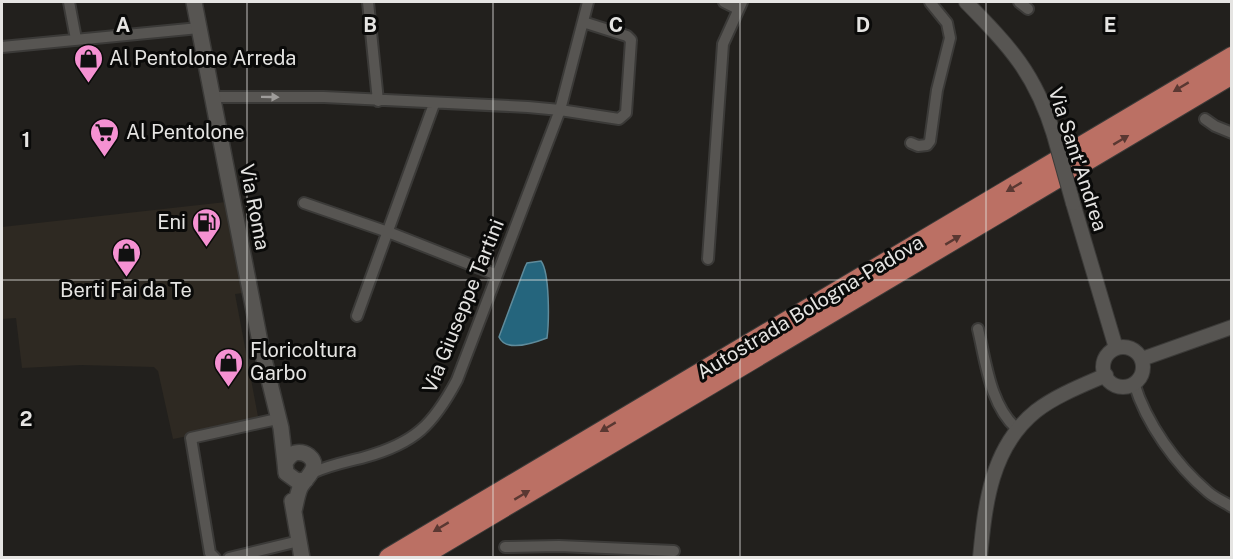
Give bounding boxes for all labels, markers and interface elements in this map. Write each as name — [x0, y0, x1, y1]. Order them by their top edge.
text: A — [116, 13, 130, 37]
text: B — [363, 13, 377, 37]
text: C — [609, 13, 623, 37]
text: D — [856, 13, 870, 37]
text: E — [1104, 13, 1116, 37]
shop icon: Al Pentolone Arreda — [72, 42, 104, 84]
place label: Al Pentolone Arreda — [109, 46, 296, 70]
one-way arrow — [1172, 82, 1189, 92]
street label: Via Sant'Andrea — [1043, 84, 1113, 234]
one-way arrow — [261, 92, 280, 102]
supermarket icon: Al Pentolone — [89, 116, 121, 158]
place label: Al Pentolone — [126, 120, 245, 144]
text: 1 — [22, 128, 30, 152]
one-way arrow — [1113, 135, 1130, 145]
street label: Via Roma — [235, 162, 275, 252]
one-way arrow — [1006, 181, 1022, 192]
fuel station icon: Eni — [191, 206, 223, 248]
place label: Eni — [157, 210, 186, 234]
street label: Via Giuseppe Tartini — [417, 216, 509, 396]
street label: Autostrada Bologna-Padova — [692, 230, 928, 384]
one-way arrow — [945, 234, 961, 245]
shop icon: Berti Fai da Te — [110, 236, 142, 278]
place label: Berti Fai da Te — [60, 278, 192, 302]
place label: Floricoltura Garbo — [250, 338, 357, 385]
shop icon: Floricoltura Garbo — [213, 346, 245, 388]
text: 2 — [20, 407, 32, 431]
one-way arrow — [600, 422, 616, 433]
one-way arrow — [514, 490, 530, 501]
one-way arrow — [432, 522, 449, 532]

